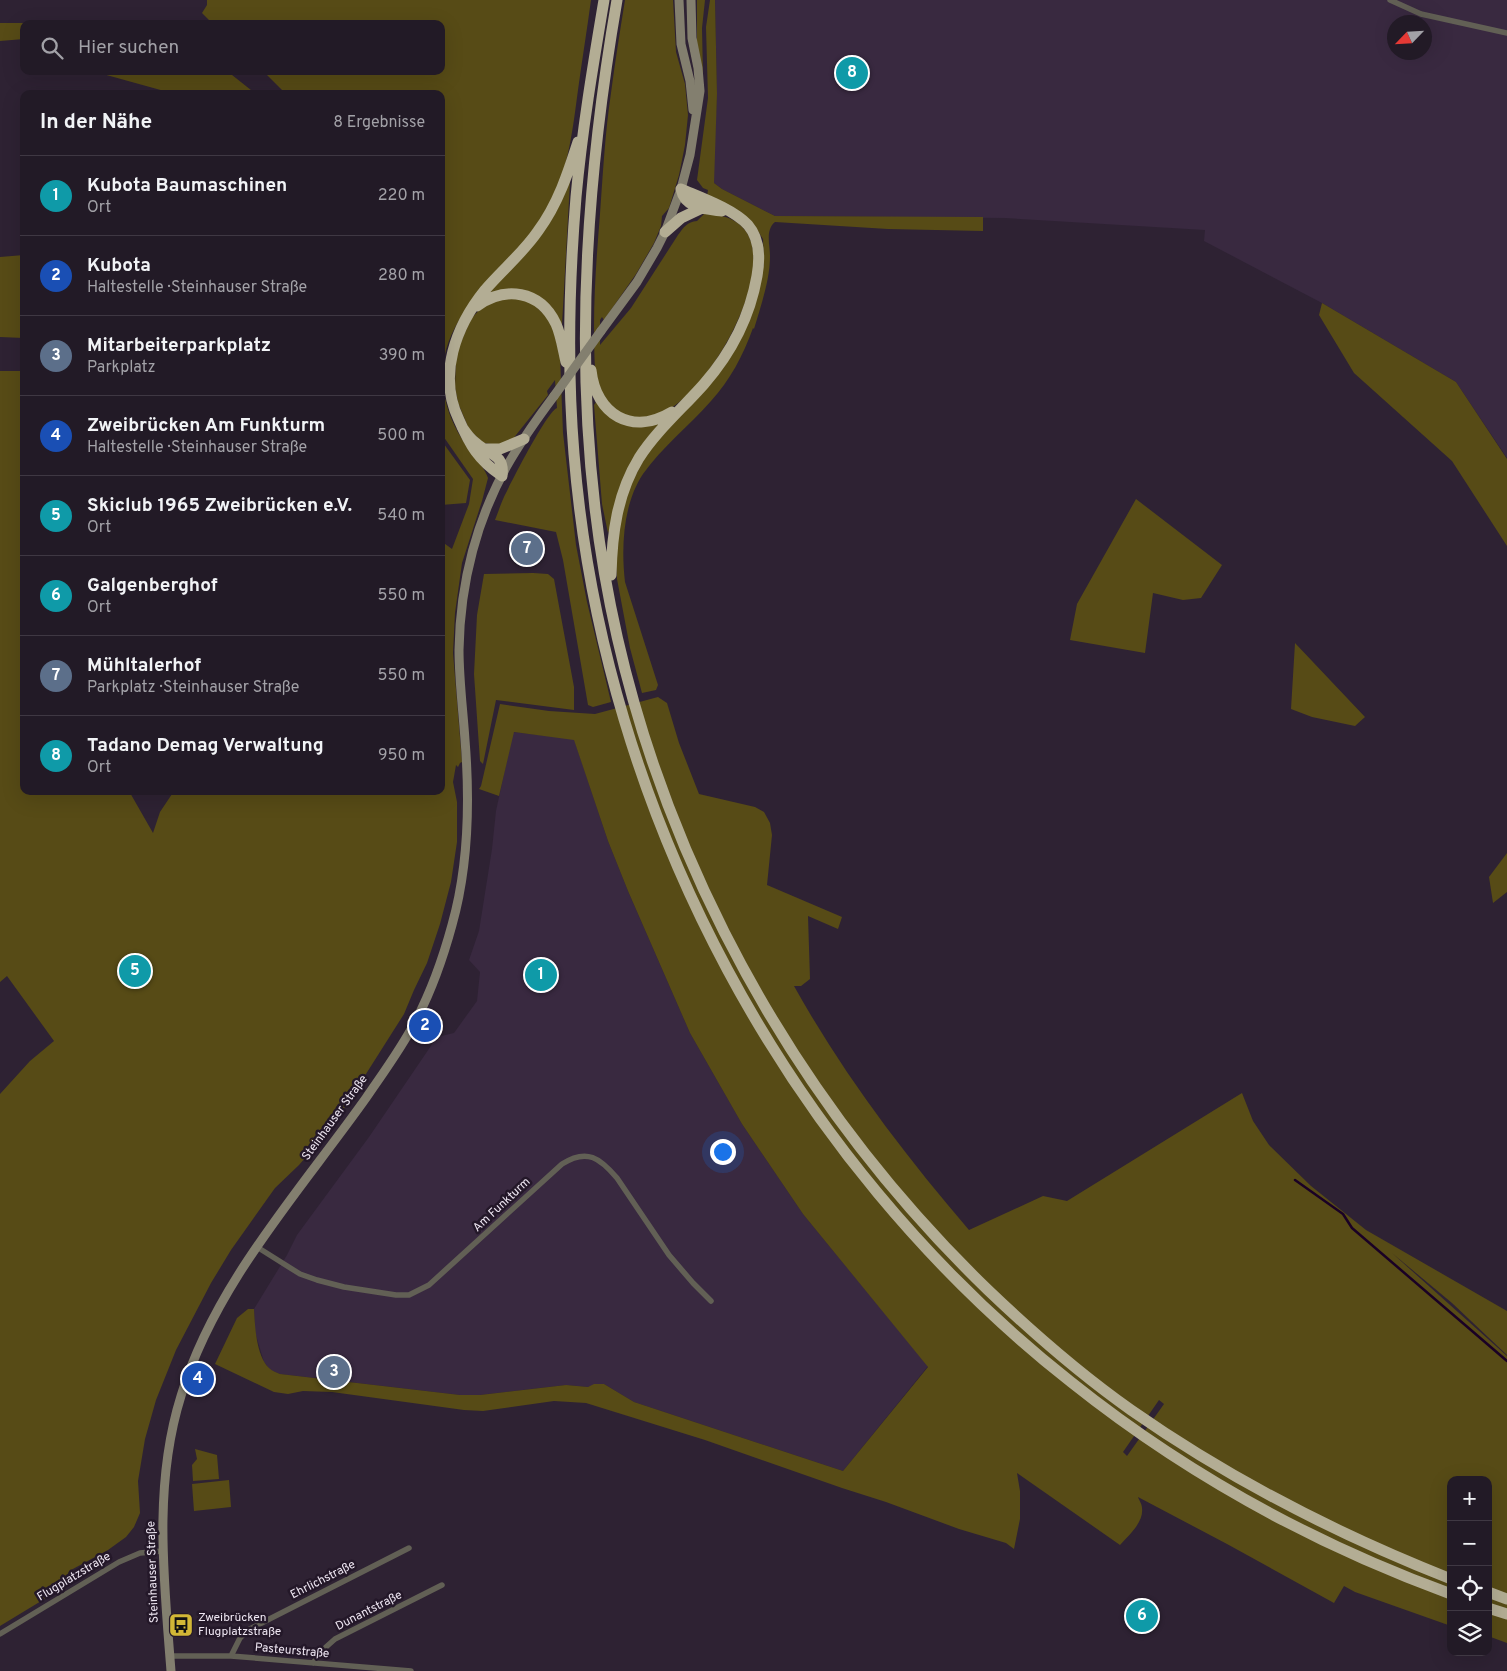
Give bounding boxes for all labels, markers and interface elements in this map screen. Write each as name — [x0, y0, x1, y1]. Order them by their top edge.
north arrow — [1387, 15, 1432, 60]
search box — [20, 20, 445, 75]
icon: search — [38, 34, 66, 62]
text: Hier suchen — [78, 36, 179, 60]
pin: 8 — [836, 54, 868, 92]
text: In der Nähe — [40, 109, 152, 136]
text: 8 Ergebnisse — [333, 113, 425, 133]
text: Kubota Baumaschinen — [87, 174, 287, 198]
text: 1 — [53, 186, 59, 206]
text: 220 m — [378, 186, 425, 206]
text: Ort — [87, 198, 111, 218]
text: Kubota — [87, 254, 151, 278]
text: 2 — [51, 266, 61, 286]
text: 280 m — [378, 266, 425, 286]
text: Haltestelle · Steinhauser Straße — [87, 278, 307, 298]
text: Mitarbeiterparkplatz — [87, 334, 271, 358]
text: 3 — [51, 346, 61, 366]
text: 390 m — [379, 346, 425, 366]
text: Parkplatz — [87, 358, 156, 378]
text: Zweibrücken Am Funkturm — [87, 414, 325, 438]
text: 4 — [51, 426, 61, 446]
text: 500 m — [377, 426, 425, 446]
text: Haltestelle · Steinhauser Straße — [87, 438, 307, 458]
text: Skiclub 1965 Zweibrücken e.V. — [87, 494, 352, 518]
text: 5 — [51, 506, 61, 526]
text: 540 m — [377, 506, 425, 526]
text: Ort — [87, 518, 111, 538]
pin: 7 — [511, 530, 543, 568]
text: Galgenberghof — [87, 574, 218, 598]
text: 6 — [51, 586, 61, 606]
text: 550 m — [378, 586, 425, 606]
text: Ort — [87, 598, 111, 618]
text: Mühltalerhof — [87, 654, 201, 678]
text: 7 — [52, 666, 60, 686]
text: 550 m — [378, 666, 425, 686]
text: Parkplatz · Steinhauser Straße — [87, 678, 299, 698]
text: Tadano Demag Verwaltung — [87, 734, 324, 758]
text: 8 — [51, 746, 61, 766]
text: 950 m — [378, 746, 425, 766]
text: Ort — [87, 758, 111, 778]
pin: 5 — [119, 952, 151, 990]
pin: 1 — [525, 956, 557, 994]
pin: 2 — [409, 1007, 441, 1045]
street label: Steinhauser Straße — [299, 1072, 371, 1164]
your location — [710, 1139, 736, 1165]
street label: Am Funkturm — [470, 1174, 534, 1236]
pin: 3 — [318, 1353, 350, 1391]
pin: 4 — [182, 1360, 214, 1398]
map controls — [1447, 1476, 1492, 1656]
button: + — [1447, 1476, 1492, 1521]
street label: Steinhauser Straße — [143, 1521, 163, 1623]
button: − — [1447, 1521, 1492, 1566]
street label: Flugplatzstraße — [34, 1549, 114, 1605]
street label: Ehrlichstraße — [288, 1557, 358, 1603]
button: locate — [1447, 1566, 1492, 1611]
street label: Dunantstraße — [333, 1587, 405, 1635]
pin: 6 — [1126, 1597, 1158, 1635]
place label: Zweibrücken Flugplatzstraße — [198, 1610, 281, 1640]
button: layers — [1447, 1611, 1492, 1656]
bus stop icon: Zweibrücken Flugplatzstraße — [168, 1612, 194, 1638]
street label: Pasteurstraße — [254, 1640, 330, 1662]

